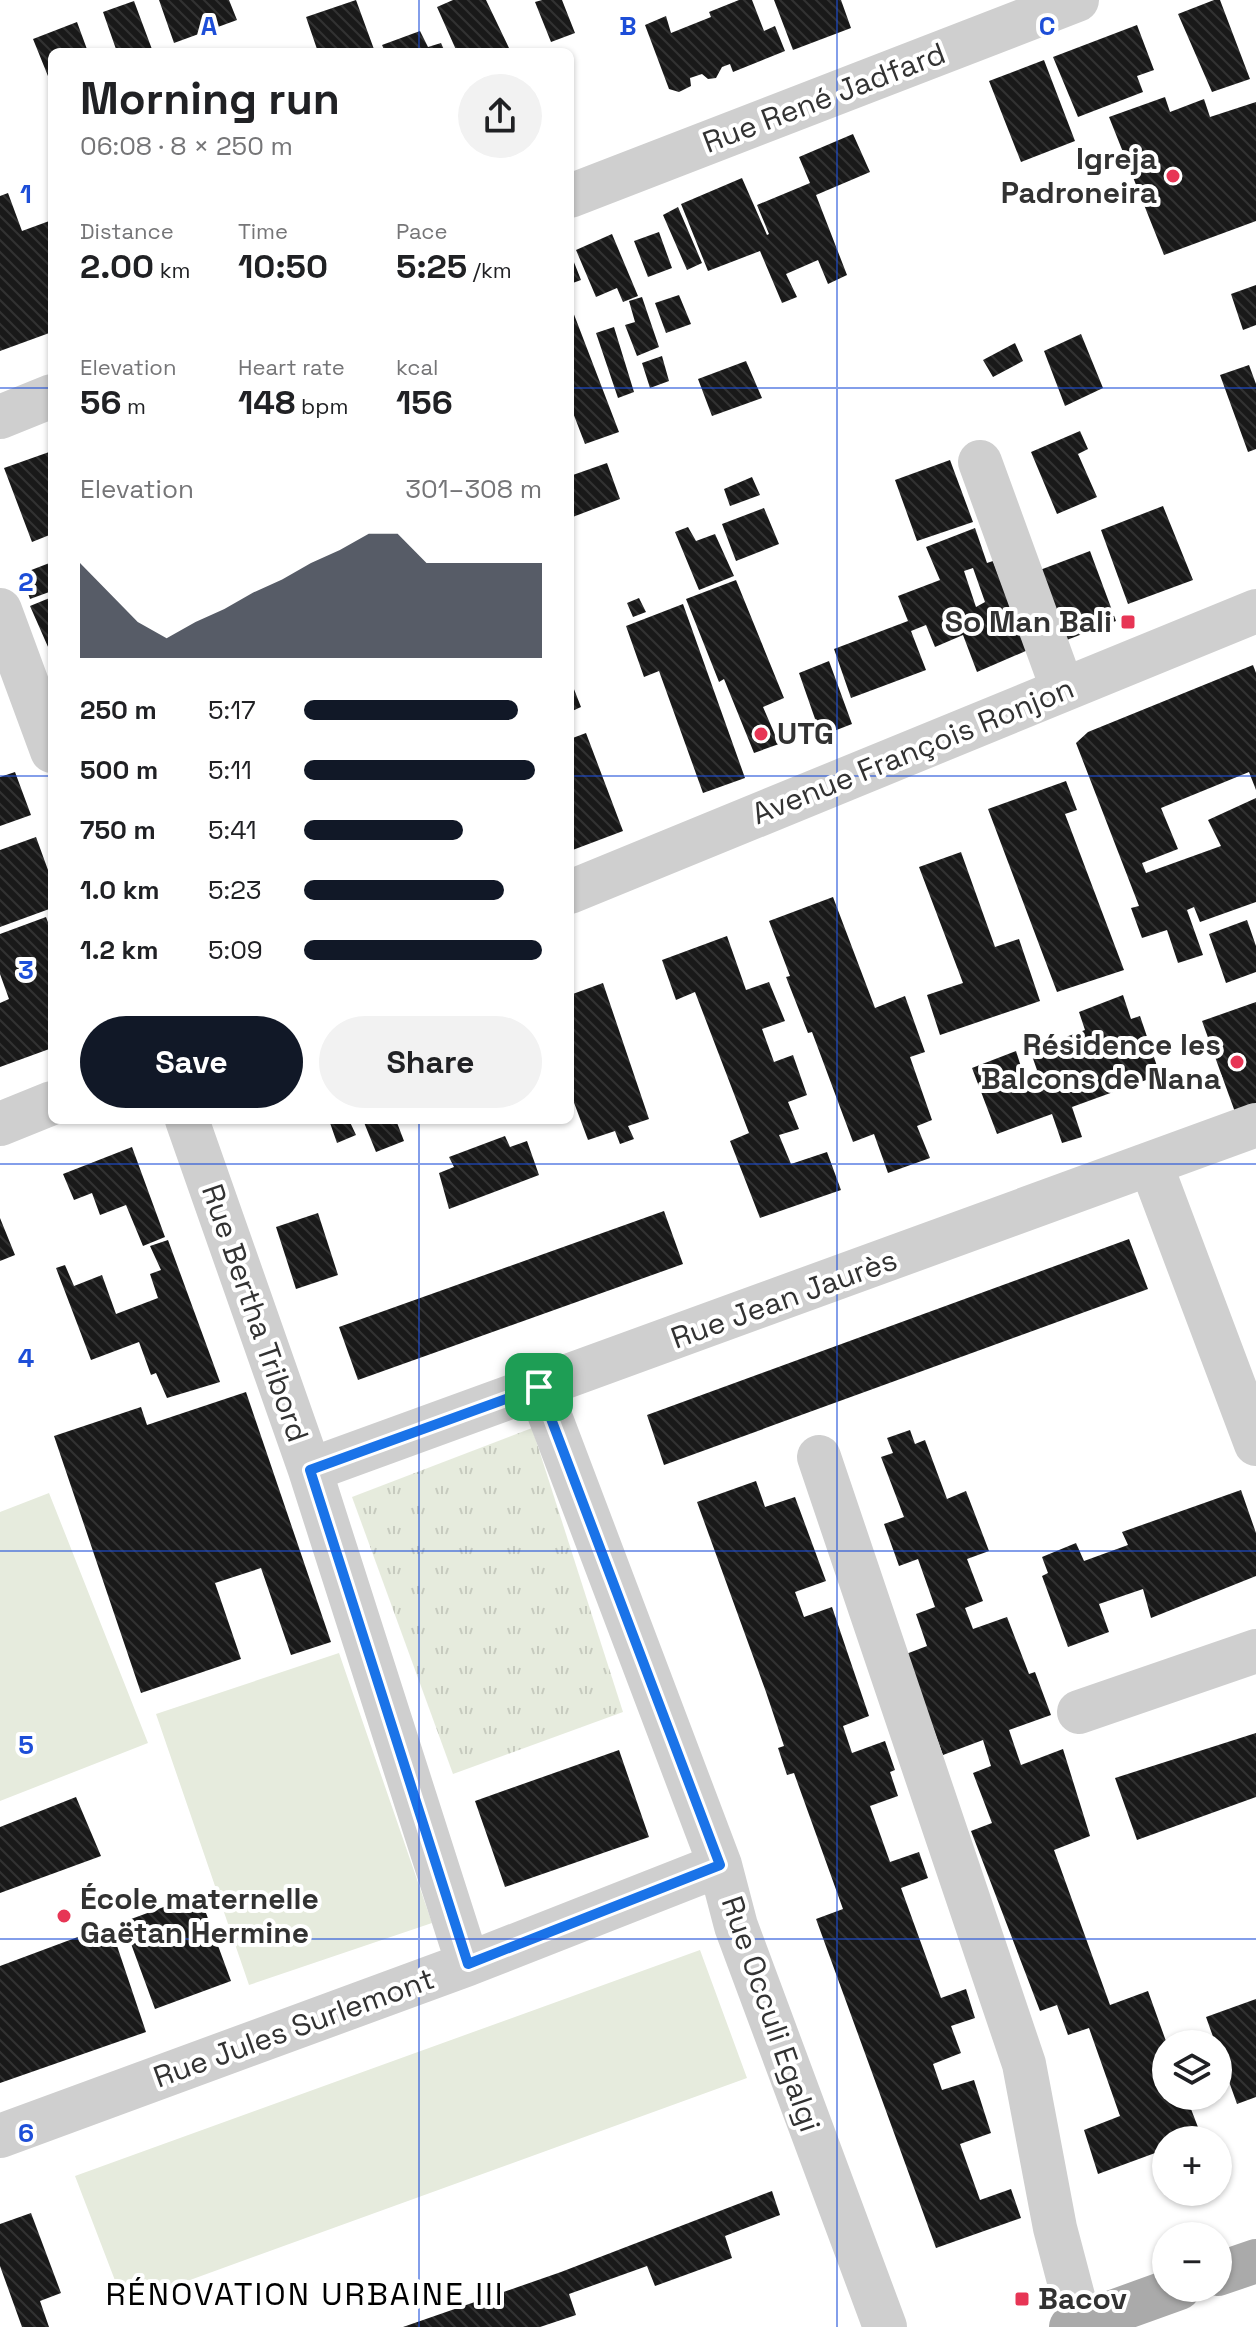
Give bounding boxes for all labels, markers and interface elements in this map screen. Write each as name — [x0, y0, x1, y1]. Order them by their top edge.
text: A — [201, 9, 218, 43]
text: B — [619, 9, 637, 43]
text: C — [1039, 9, 1055, 43]
street label: Rue René Jadfard — [697, 33, 951, 162]
text: Morning run — [80, 71, 340, 127]
button: share — [458, 74, 542, 158]
text: 06:08 · 8 × 250 m — [80, 129, 293, 163]
place label: Igreja Padroneira — [1001, 139, 1157, 212]
marker: Igreja Padroneira — [1164, 167, 1182, 185]
text: 1 — [20, 177, 32, 211]
text: Distance — [80, 217, 174, 245]
text: Time — [238, 217, 288, 245]
text: Pace — [396, 217, 448, 245]
text: 2.00 — [80, 245, 154, 288]
text: 10:50 — [238, 245, 328, 288]
text: 5:25 — [396, 245, 467, 288]
text: km — [154, 256, 190, 284]
text: /km — [467, 256, 512, 284]
text: Elevation — [80, 353, 176, 381]
text: Heart rate — [238, 353, 345, 381]
text: kcal — [396, 353, 438, 381]
text: 56 — [80, 381, 121, 424]
text: 148 — [238, 381, 295, 424]
text: 156 — [396, 381, 453, 424]
text: m — [121, 392, 146, 420]
text: bpm — [295, 392, 348, 420]
text: Elevation — [80, 472, 194, 506]
text: 301–308 m — [405, 472, 542, 506]
text: 2 — [18, 565, 34, 599]
place label: So Man Bali — [945, 602, 1112, 641]
marker: So Man Bali — [1119, 613, 1137, 631]
street label: Avenue François Ronjon — [746, 668, 1080, 833]
text: 250 m — [80, 693, 157, 727]
text: 5:17 — [208, 693, 256, 727]
place label: UTG — [777, 714, 834, 753]
marker: UTG — [752, 725, 770, 743]
text: 500 m — [80, 753, 158, 787]
text: 5:11 — [208, 753, 252, 787]
text: 750 m — [80, 813, 156, 847]
text: 5:41 — [208, 813, 257, 847]
text: 1.0 km — [80, 873, 160, 907]
text: 5:23 — [208, 873, 261, 907]
text: 1.2 km — [80, 933, 158, 967]
text: 5:09 — [208, 933, 263, 967]
text: 3 — [18, 953, 34, 987]
button: Save — [80, 1016, 303, 1108]
button: Share — [319, 1016, 542, 1108]
place label: Résidence les Balcons de Nana — [981, 1025, 1221, 1098]
marker: Résidence les Balcons de Nana — [1228, 1053, 1246, 1071]
street label: Rue Bertha Tribord — [193, 1179, 318, 1447]
street label: Rue Jean Jaurès — [666, 1240, 902, 1357]
text: 4 — [18, 1341, 34, 1375]
pin — [505, 1353, 573, 1421]
icon: arrive — [517, 1365, 561, 1409]
text: 5 — [18, 1728, 34, 1762]
place label: École maternelle Gaëtan Hermine — [80, 1879, 319, 1952]
street label: Rue Occuli Egalgi — [713, 1891, 830, 2137]
marker: École maternelle Gaëtan Hermine — [55, 1907, 73, 1925]
street label: Rue Jules Surlemont — [148, 1959, 440, 2096]
map controls — [1152, 2030, 1232, 2302]
button: layers — [1152, 2030, 1232, 2110]
text: 6 — [18, 2116, 34, 2150]
button: + — [1152, 2126, 1232, 2206]
button: − — [1152, 2222, 1232, 2302]
district label: RÉNOVATION URBAINE III — [105, 2274, 505, 2314]
place label: Bacov — [1038, 2279, 1127, 2318]
marker: Bacov — [1013, 2290, 1031, 2308]

